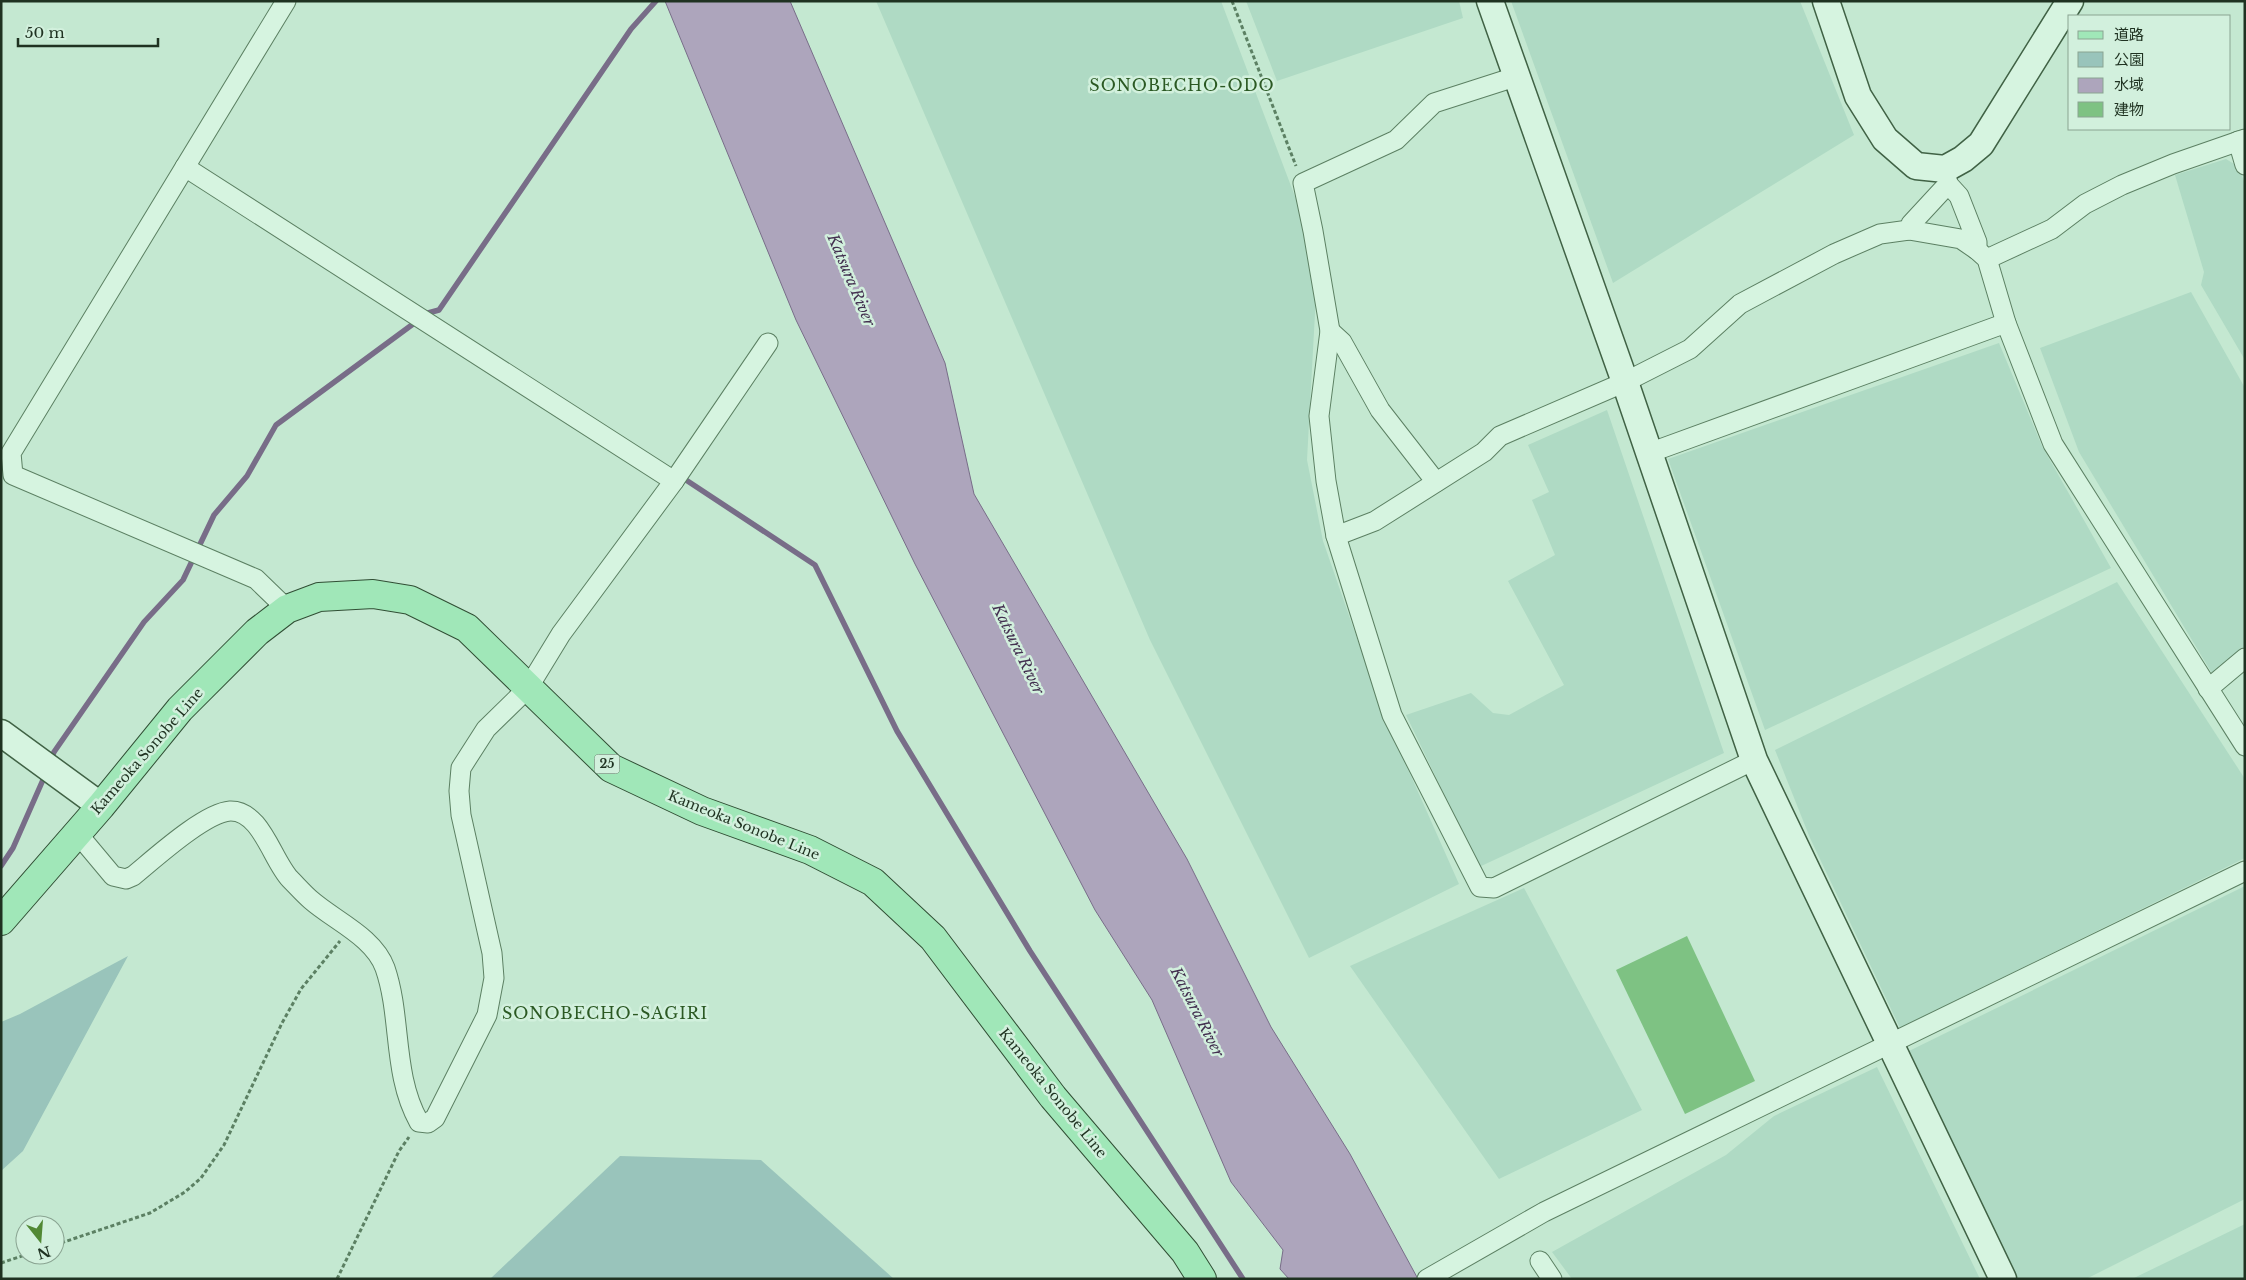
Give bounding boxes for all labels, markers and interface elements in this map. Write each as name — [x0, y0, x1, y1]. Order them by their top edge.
scale bar — [18, 15, 158, 47]
legend — [2068, 15, 2231, 130]
text: 50 m — [25, 23, 65, 42]
text: 道路 — [2114, 25, 2144, 44]
text: 公園 — [2114, 50, 2144, 69]
district label: SONOBECHO-ODO — [1089, 75, 1275, 95]
text: 水域 — [2114, 75, 2144, 94]
text: 建物 — [2114, 100, 2144, 119]
water label: Katsura River — [823, 230, 880, 330]
water label: Katsura River — [988, 600, 1049, 698]
street label: Kameoka Sonobe Line — [87, 684, 207, 818]
road number: 25 — [594, 754, 620, 774]
street label: Kameoka Sonobe Line — [666, 786, 822, 864]
water label: Katsura River — [1166, 963, 1229, 1061]
district label: SONOBECHO-SAGIRI — [502, 1003, 708, 1023]
street label: Kameoka Sonobe Line — [995, 1024, 1111, 1162]
north arrow — [15, 1215, 65, 1265]
text: N — [35, 1242, 53, 1263]

